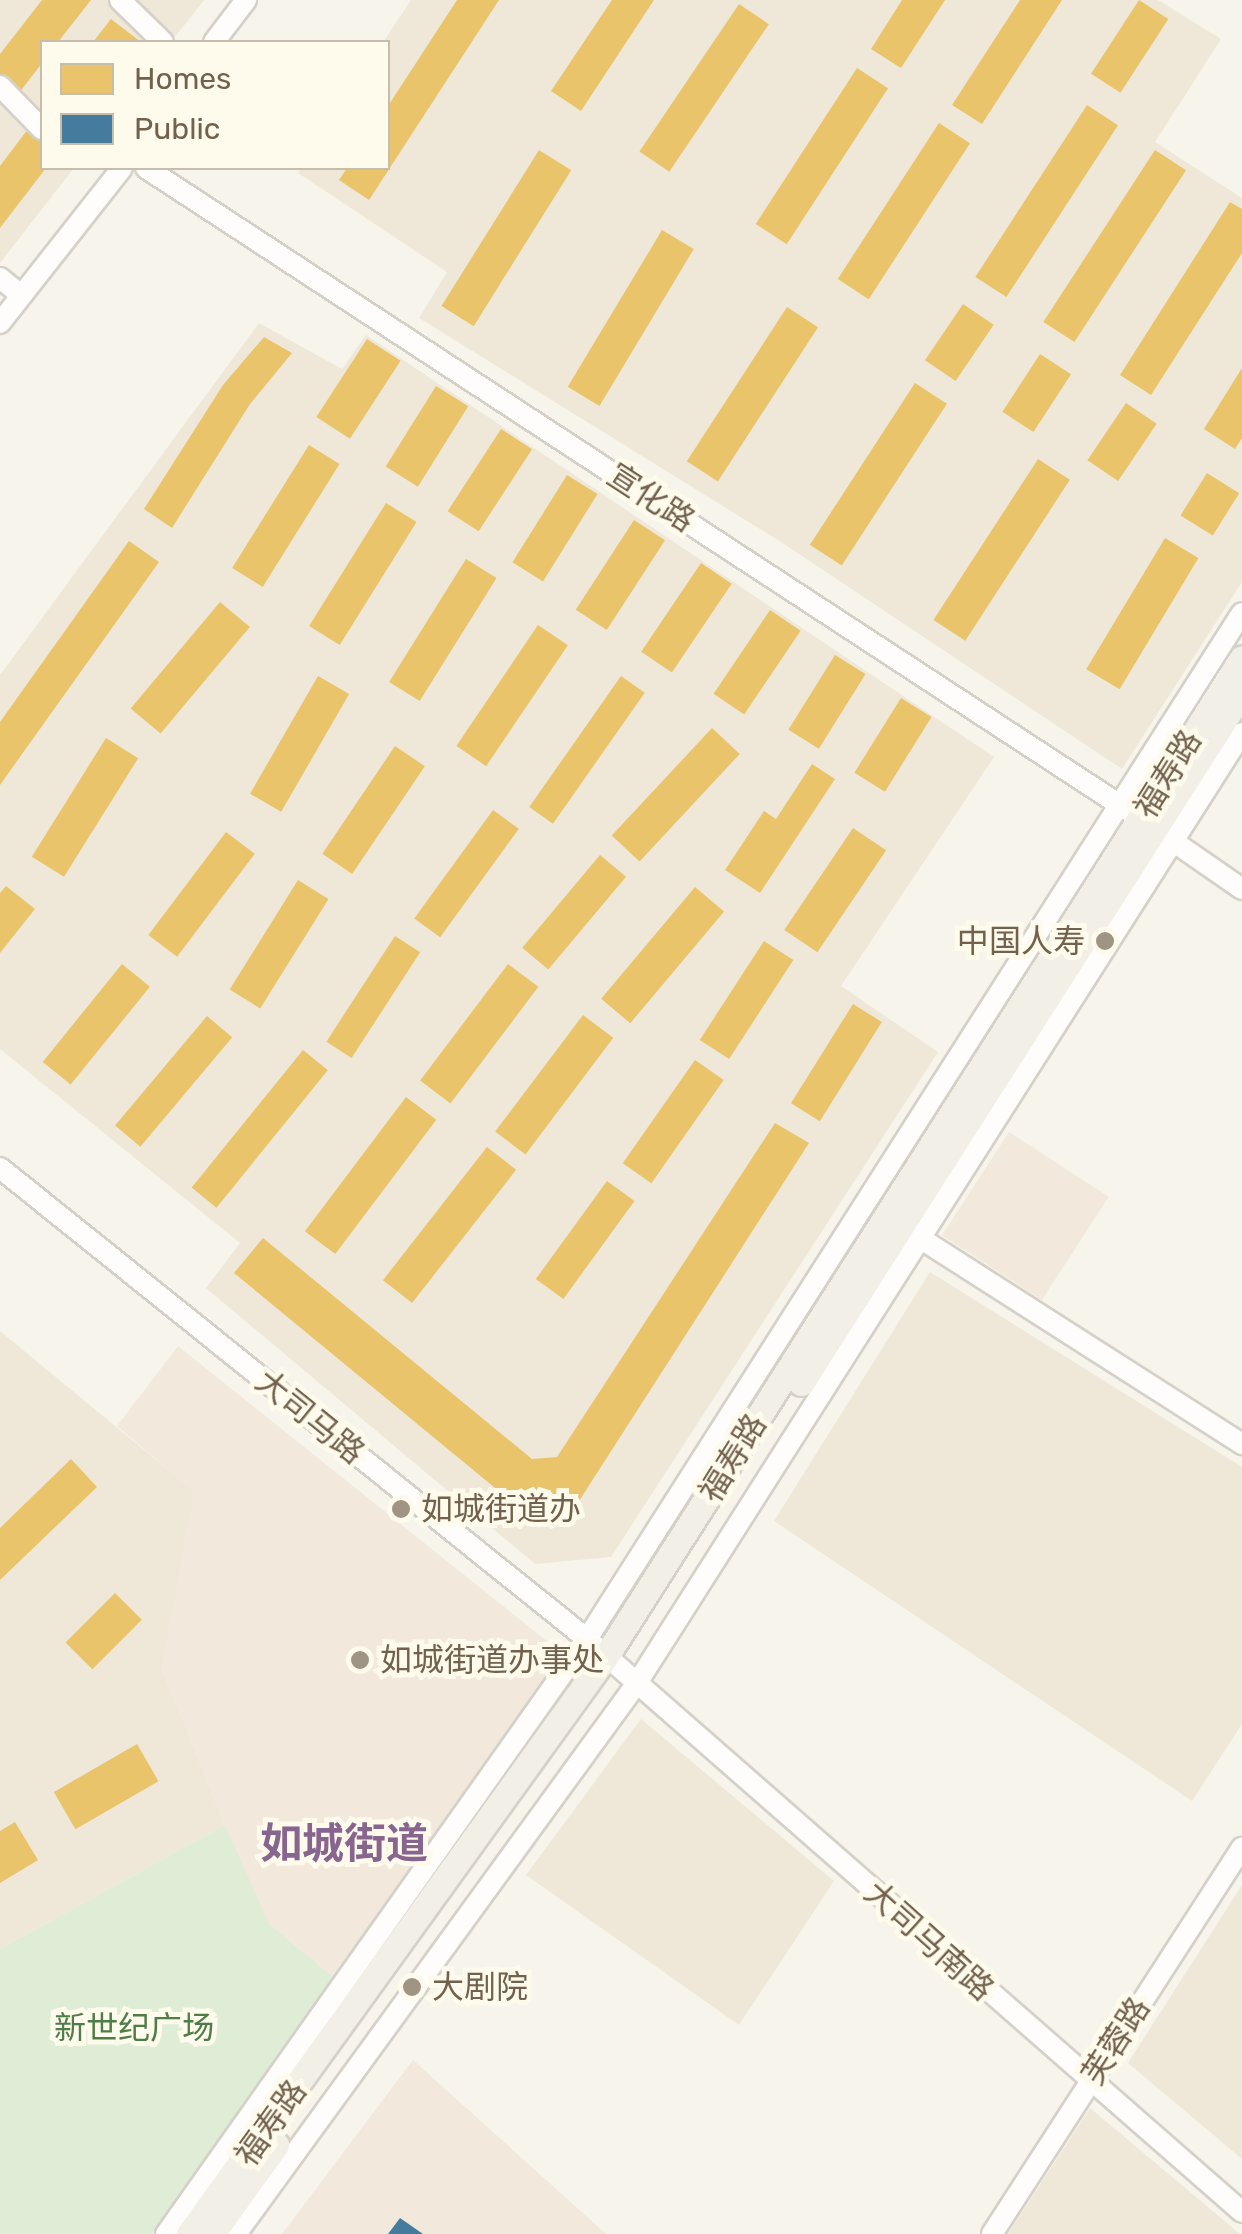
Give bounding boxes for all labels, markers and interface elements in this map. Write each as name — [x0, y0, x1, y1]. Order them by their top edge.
legend — [40, 40, 390, 170]
text: Homes — [134, 61, 231, 97]
text: Public — [134, 111, 220, 147]
street label: 宣化路 — [600, 456, 702, 540]
street label: 福寿路 — [1126, 723, 1210, 825]
place label: 中国人寿 — [957, 922, 1085, 960]
marker: 中国人寿 — [1094, 930, 1116, 952]
street label: 大司马路 — [248, 1362, 372, 1472]
street label: 福寿路 — [691, 1407, 775, 1509]
place label: 如城街道办 — [421, 1490, 581, 1528]
marker: 如城街道办 — [390, 1498, 412, 1520]
place label: 如城街道办事处 — [380, 1641, 604, 1679]
marker: 如城街道办事处 — [349, 1649, 371, 1671]
district label: 如城街道 — [260, 1819, 428, 1869]
street label: 大司马南路 — [857, 1873, 1001, 2009]
place label: 大剧院 — [432, 1968, 528, 2006]
marker: 大剧院 — [401, 1976, 423, 1998]
street label: 芙蓉路 — [1074, 1990, 1158, 2092]
park label: 新世纪广场 — [54, 2009, 214, 2047]
street label: 福寿路 — [227, 2073, 315, 2173]

